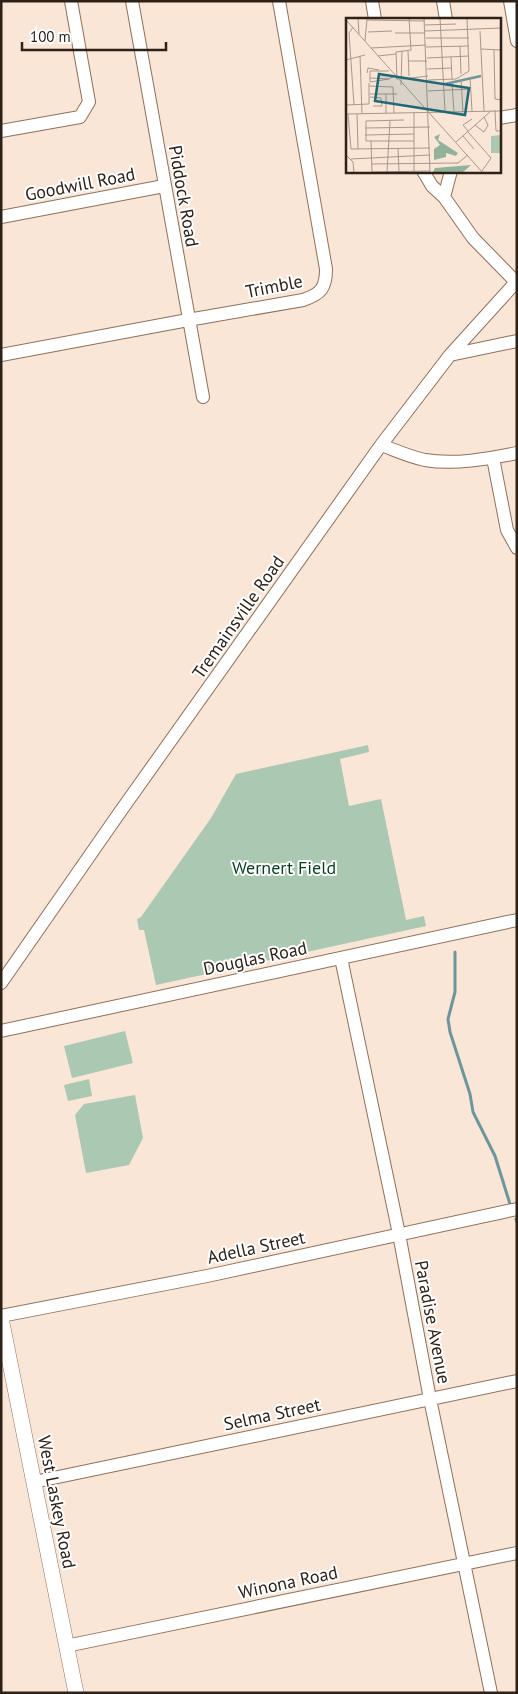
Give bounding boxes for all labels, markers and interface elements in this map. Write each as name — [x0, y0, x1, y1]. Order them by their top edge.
inset map — [346, 18, 500, 172]
scale bar — [22, 20, 166, 52]
text: 100 m — [30, 27, 71, 46]
street label: Piddock Road — [164, 143, 204, 249]
street label: Goodwill Road — [23, 162, 137, 206]
street label: Trimble — [243, 269, 305, 303]
street label: Tremainsville Road — [187, 551, 289, 683]
park label: Wernert Field — [232, 856, 336, 879]
street label: Douglas Road — [201, 936, 309, 980]
street label: Adella Street — [205, 1225, 307, 1269]
street label: Paradise Avenue — [410, 1258, 456, 1386]
street label: Selma Street — [222, 1393, 322, 1435]
street label: West Laskey Road — [33, 1434, 81, 1570]
street label: Winona Road — [236, 1560, 340, 1604]

